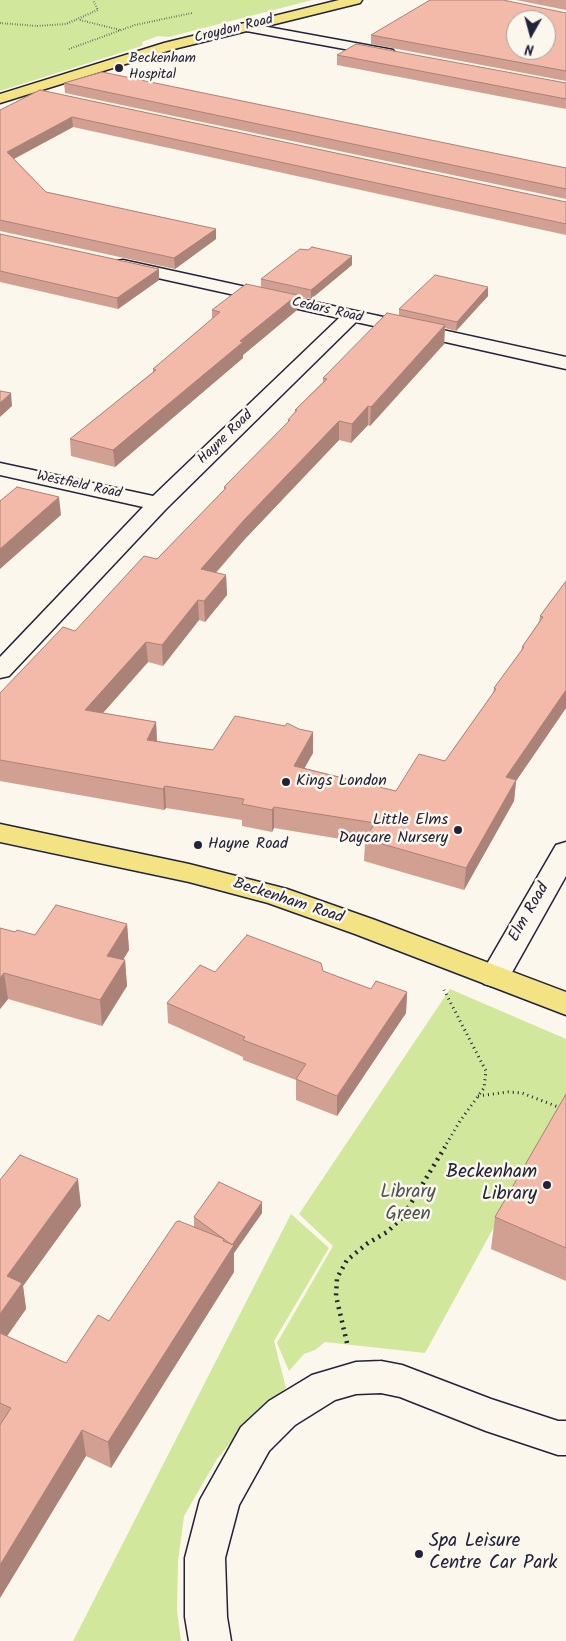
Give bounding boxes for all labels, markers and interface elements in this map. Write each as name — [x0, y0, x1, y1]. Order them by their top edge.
north arrow — [506, 10, 556, 60]
street label: Croydon Road — [193, 12, 275, 48]
text: N — [524, 37, 535, 60]
place label: Beckenham Hospital — [129, 52, 196, 84]
marker: Beckenham Hospital — [113, 62, 125, 74]
street label: Cedars Road — [290, 295, 364, 327]
street label: Hayne Road — [195, 408, 257, 468]
street label: Westfield Road — [35, 469, 123, 503]
place label: Kings London — [296, 772, 387, 792]
marker: Kings London — [280, 776, 292, 788]
place label: Little Elms Daycare Nursery — [338, 811, 448, 849]
marker: Little Elms Daycare Nursery — [452, 824, 464, 836]
place label: Hayne Road — [208, 835, 288, 855]
marker: Hayne Road — [192, 839, 204, 851]
street label: Beckenham Road — [230, 875, 346, 929]
street label: Elm Road — [506, 880, 554, 946]
place label: Beckenham Library — [446, 1163, 537, 1207]
marker: Beckenham Library — [541, 1179, 553, 1191]
park label: Library Green — [380, 1183, 436, 1227]
place label: Spa Leisure Centre Car Park — [429, 1532, 557, 1576]
marker: Spa Leisure Centre Car Park — [413, 1548, 425, 1560]

